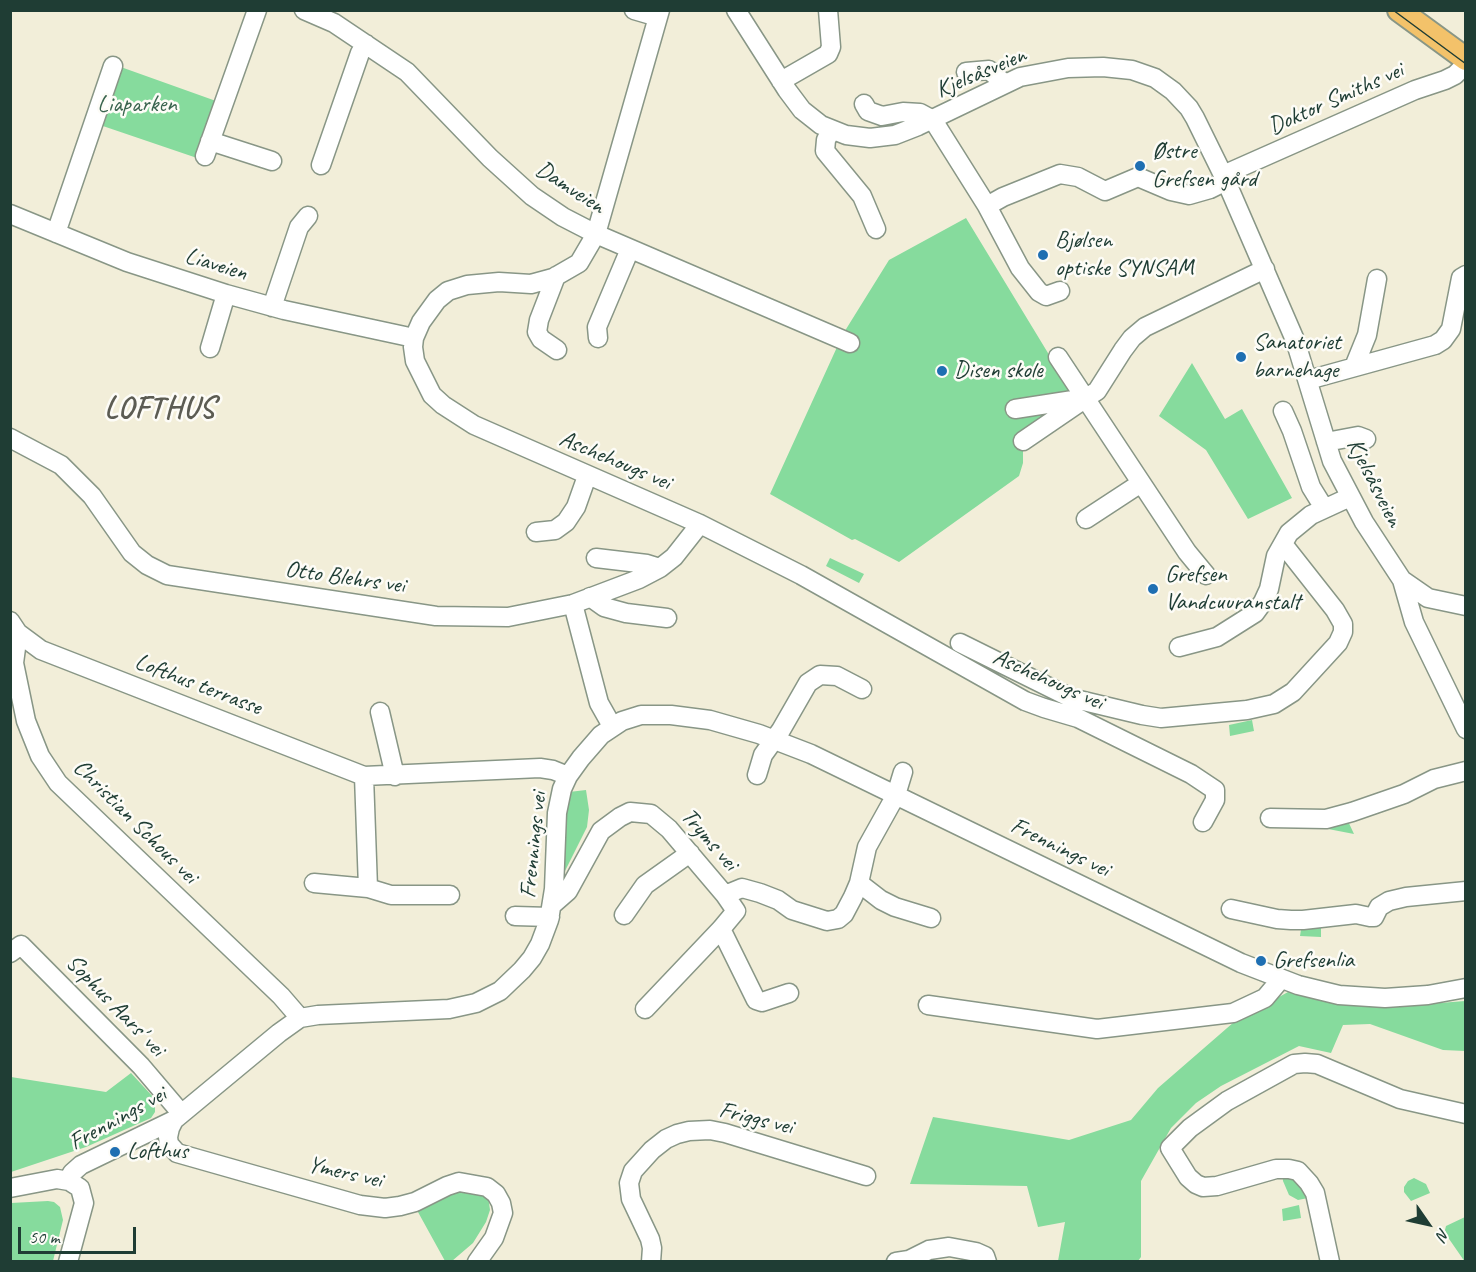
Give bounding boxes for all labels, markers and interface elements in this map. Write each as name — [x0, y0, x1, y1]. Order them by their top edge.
street label: Kjelsåsveien — [931, 41, 1031, 105]
street label: Doktor Smiths vei — [1264, 56, 1408, 142]
park label: Liaparken — [97, 91, 177, 119]
place label: Østre Grefsen gård — [1152, 138, 1257, 194]
street label: Damveien — [530, 155, 610, 221]
marker: Østre Grefsen gård — [1133, 159, 1147, 173]
place label: Bjølsen optiske SYNSAM — [1055, 227, 1194, 283]
street label: Liaveien — [181, 242, 251, 288]
marker: Bjølsen optiske SYNSAM — [1036, 248, 1050, 262]
place label: Sanatoriet barnehage — [1253, 329, 1341, 385]
marker: Sanatoriet barnehage — [1234, 350, 1248, 364]
place label: Disen skole — [954, 357, 1043, 385]
marker: Disen skole — [935, 364, 949, 378]
district label: LOFTHUS — [104, 391, 216, 427]
street label: Aschehougs vei — [555, 425, 675, 497]
street label: Kjelsåsveien — [1340, 434, 1408, 532]
street label: Otto Blehrs vei — [283, 555, 407, 601]
place label: Grefsen Vandcuuranstalt — [1165, 561, 1301, 617]
marker: Grefsen Vandcuuranstalt — [1146, 582, 1160, 596]
street label: Aschehougs vei — [988, 643, 1108, 717]
street label: Lofthus terrasse — [131, 648, 265, 722]
street label: Christian Schous vei — [67, 754, 203, 890]
street label: Frennings vei — [514, 790, 554, 900]
street label: Tryms vei — [674, 803, 744, 877]
street label: Frennings vei — [1006, 812, 1114, 884]
place label: Grefsenlia — [1273, 947, 1354, 975]
street label: Sophus Aars' vei — [59, 949, 171, 1063]
marker: Grefsenlia — [1254, 954, 1268, 968]
street label: Frennings vei — [64, 1081, 172, 1157]
street label: Friggs vei — [716, 1096, 796, 1142]
place label: Lofthus — [127, 1138, 188, 1166]
marker: Lofthus — [108, 1145, 122, 1159]
street label: Ymers vei — [305, 1150, 385, 1196]
north arrow — [1398, 1194, 1458, 1254]
scale bar — [21, 1215, 140, 1253]
text: N — [1432, 1224, 1454, 1244]
text: 50 m — [29, 1226, 60, 1248]

